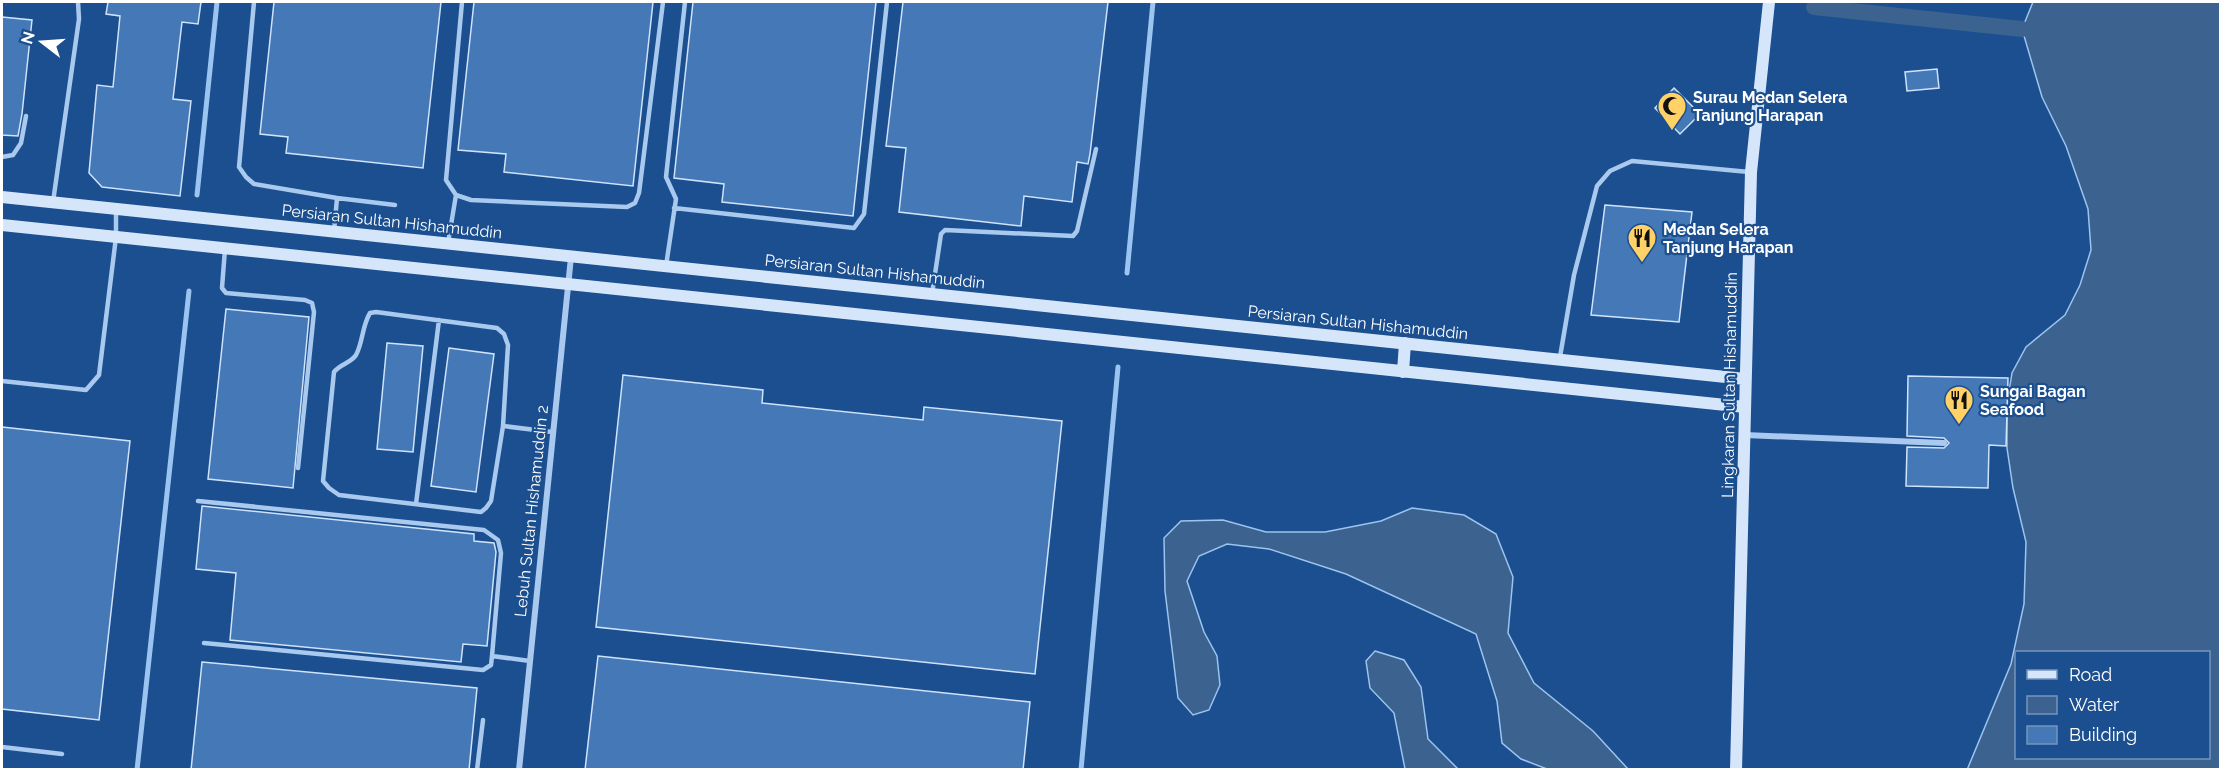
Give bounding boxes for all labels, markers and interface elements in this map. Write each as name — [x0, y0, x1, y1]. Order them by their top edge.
north arrow — [12, 12, 72, 72]
text: N — [17, 29, 39, 46]
place label: Surau Medan Selera Tanjung Harapan — [1693, 88, 1847, 125]
mosque icon: Surau Medan Selera Tanjung Harapan — [1656, 90, 1688, 132]
street label: Persiaran Sultan Hishamuddin — [281, 200, 503, 243]
place label: Medan Selera Tanjung Harapan — [1663, 220, 1793, 257]
restaurant icon: Medan Selera Tanjung Harapan — [1626, 222, 1658, 264]
street label: Persiaran Sultan Hishamuddin — [764, 250, 986, 293]
street label: Lingkaran Sultan Hishamuddin — [1718, 272, 1741, 498]
street label: Persiaran Sultan Hishamuddin — [1247, 301, 1469, 344]
place label: Sungai Bagan Seafood — [1980, 382, 2086, 419]
restaurant icon: Sungai Bagan Seafood — [1943, 384, 1975, 426]
street label: Lebuh Sultan Hishamuddin 2 — [511, 404, 552, 618]
legend — [2015, 651, 2210, 759]
text: Road — [2069, 664, 2112, 685]
text: Water — [2069, 694, 2120, 715]
text: Building — [2069, 724, 2137, 745]

